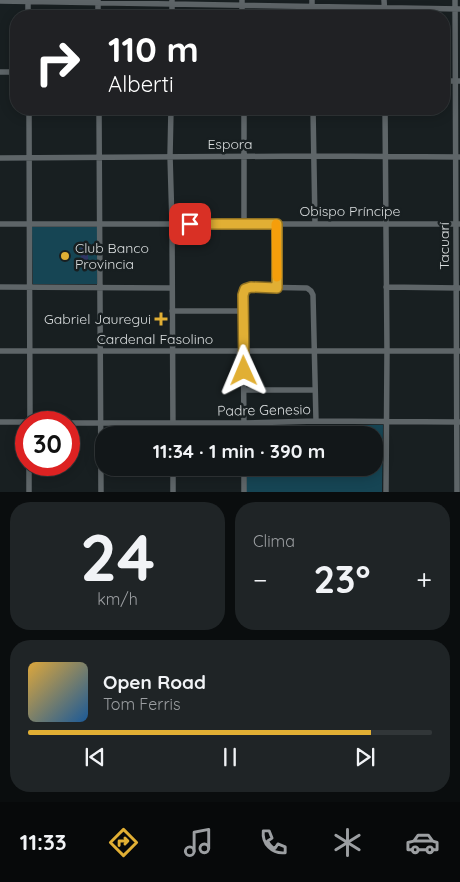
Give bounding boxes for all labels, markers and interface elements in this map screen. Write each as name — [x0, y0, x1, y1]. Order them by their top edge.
text: 110 m — [108, 27, 199, 71]
icon: right — [25, 30, 90, 95]
text: Alberti — [108, 70, 174, 98]
street label: Espora — [207, 135, 253, 153]
street label: Obispo Príncipe — [300, 202, 401, 220]
pin — [169, 203, 211, 245]
icon: arrive — [176, 210, 204, 238]
street label: Tacuarí — [435, 222, 453, 270]
place label: Club Banco Provincia — [75, 239, 149, 273]
marker: Club Banco Provincia — [59, 250, 71, 262]
place label: Gabriel Jauregui — [44, 310, 151, 328]
marker: Gabriel Jauregui — [155, 313, 167, 325]
street label: Cardenal Fasolino — [97, 330, 213, 348]
position arrow — [217, 344, 269, 396]
street label: Padre Genesio — [217, 400, 311, 420]
speed limit sign: 30 — [15, 411, 80, 476]
text: 11:34 · 1 min · 390 m — [153, 439, 325, 463]
text: 24 — [80, 516, 155, 597]
text: Clima — [253, 531, 295, 551]
text: 23° — [313, 555, 370, 603]
text: − — [253, 562, 268, 597]
text: + — [416, 562, 432, 597]
text: km/h — [97, 589, 138, 609]
text: Open Road — [103, 670, 206, 694]
text: Tom Ferris — [103, 694, 180, 714]
icon: previous — [81, 743, 109, 771]
icon: pause — [216, 743, 244, 771]
icon: next — [351, 743, 379, 771]
icon: directions — [106, 825, 141, 860]
icon: music — [181, 825, 216, 860]
icon: phone — [256, 825, 291, 860]
icon: climate — [330, 825, 365, 860]
icon: car — [405, 825, 440, 860]
text: 11:33 — [20, 828, 67, 856]

